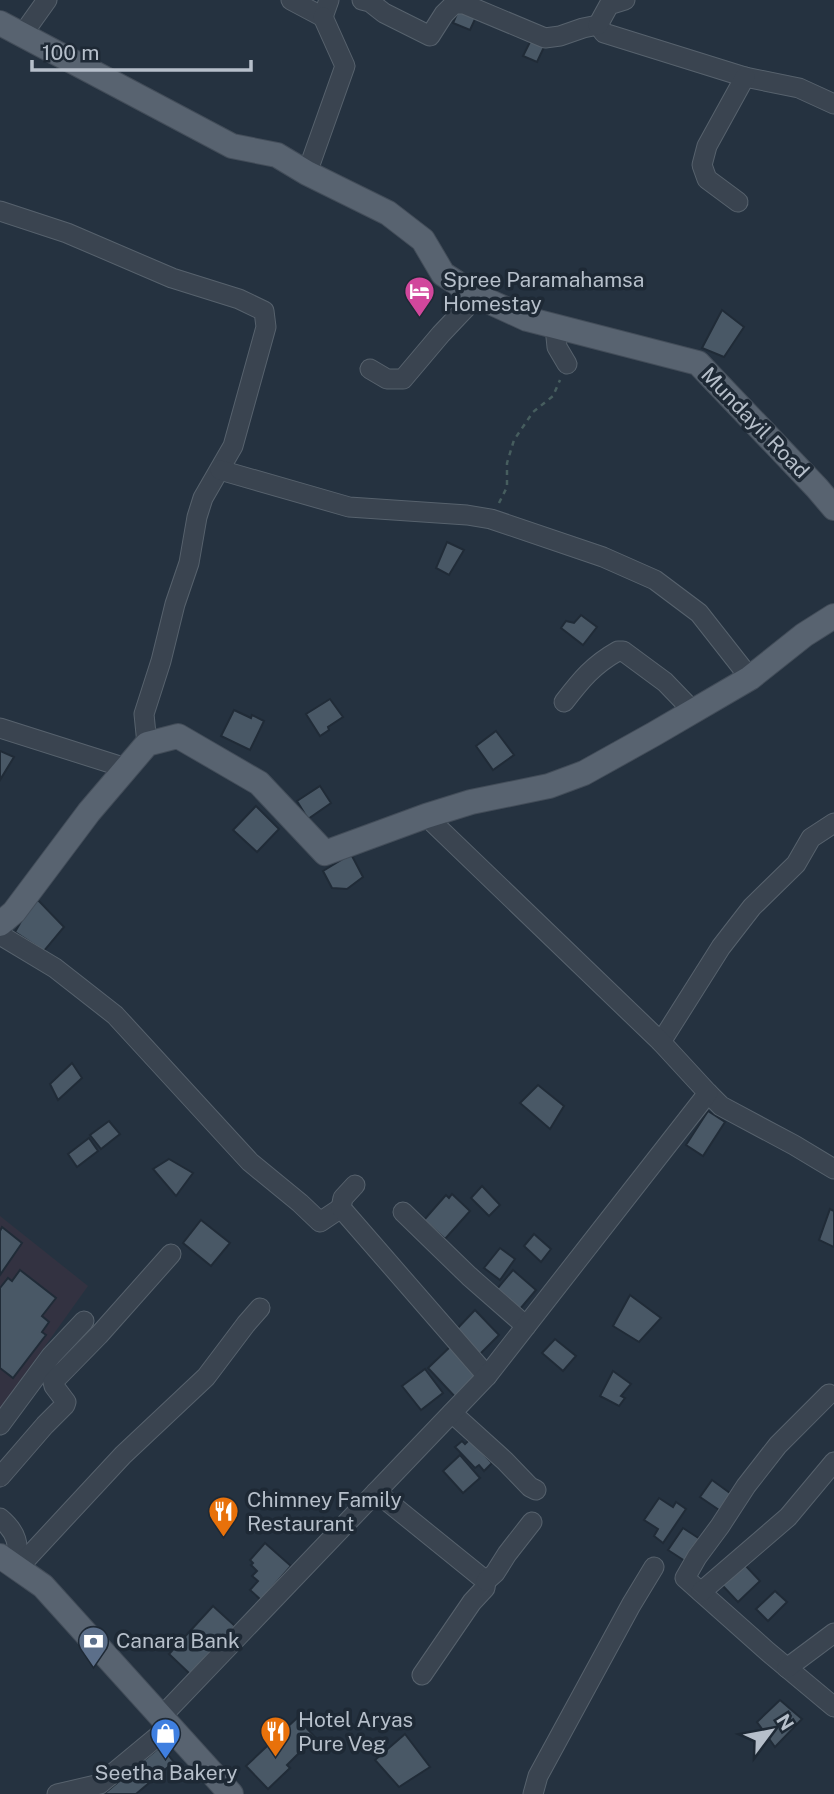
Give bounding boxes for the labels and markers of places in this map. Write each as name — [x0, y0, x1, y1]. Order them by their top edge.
place label: Spree Paramahamsa Homestay — [443, 267, 644, 316]
hotel icon: Spree Paramahamsa Homestay — [403, 275, 437, 319]
place label: Chimney Family Restaurant — [247, 1487, 402, 1536]
restaurant icon: Chimney Family Restaurant — [207, 1495, 241, 1539]
bank icon: Canara Bank — [76, 1624, 110, 1668]
place label: Canara Bank — [116, 1628, 240, 1653]
place label: Hotel Aryas Pure Veg — [298, 1707, 413, 1756]
restaurant icon: Hotel Aryas Pure Veg — [258, 1715, 292, 1759]
shop icon: Seetha Bakery — [149, 1716, 183, 1760]
place label: Seetha Bakery — [95, 1760, 237, 1785]

